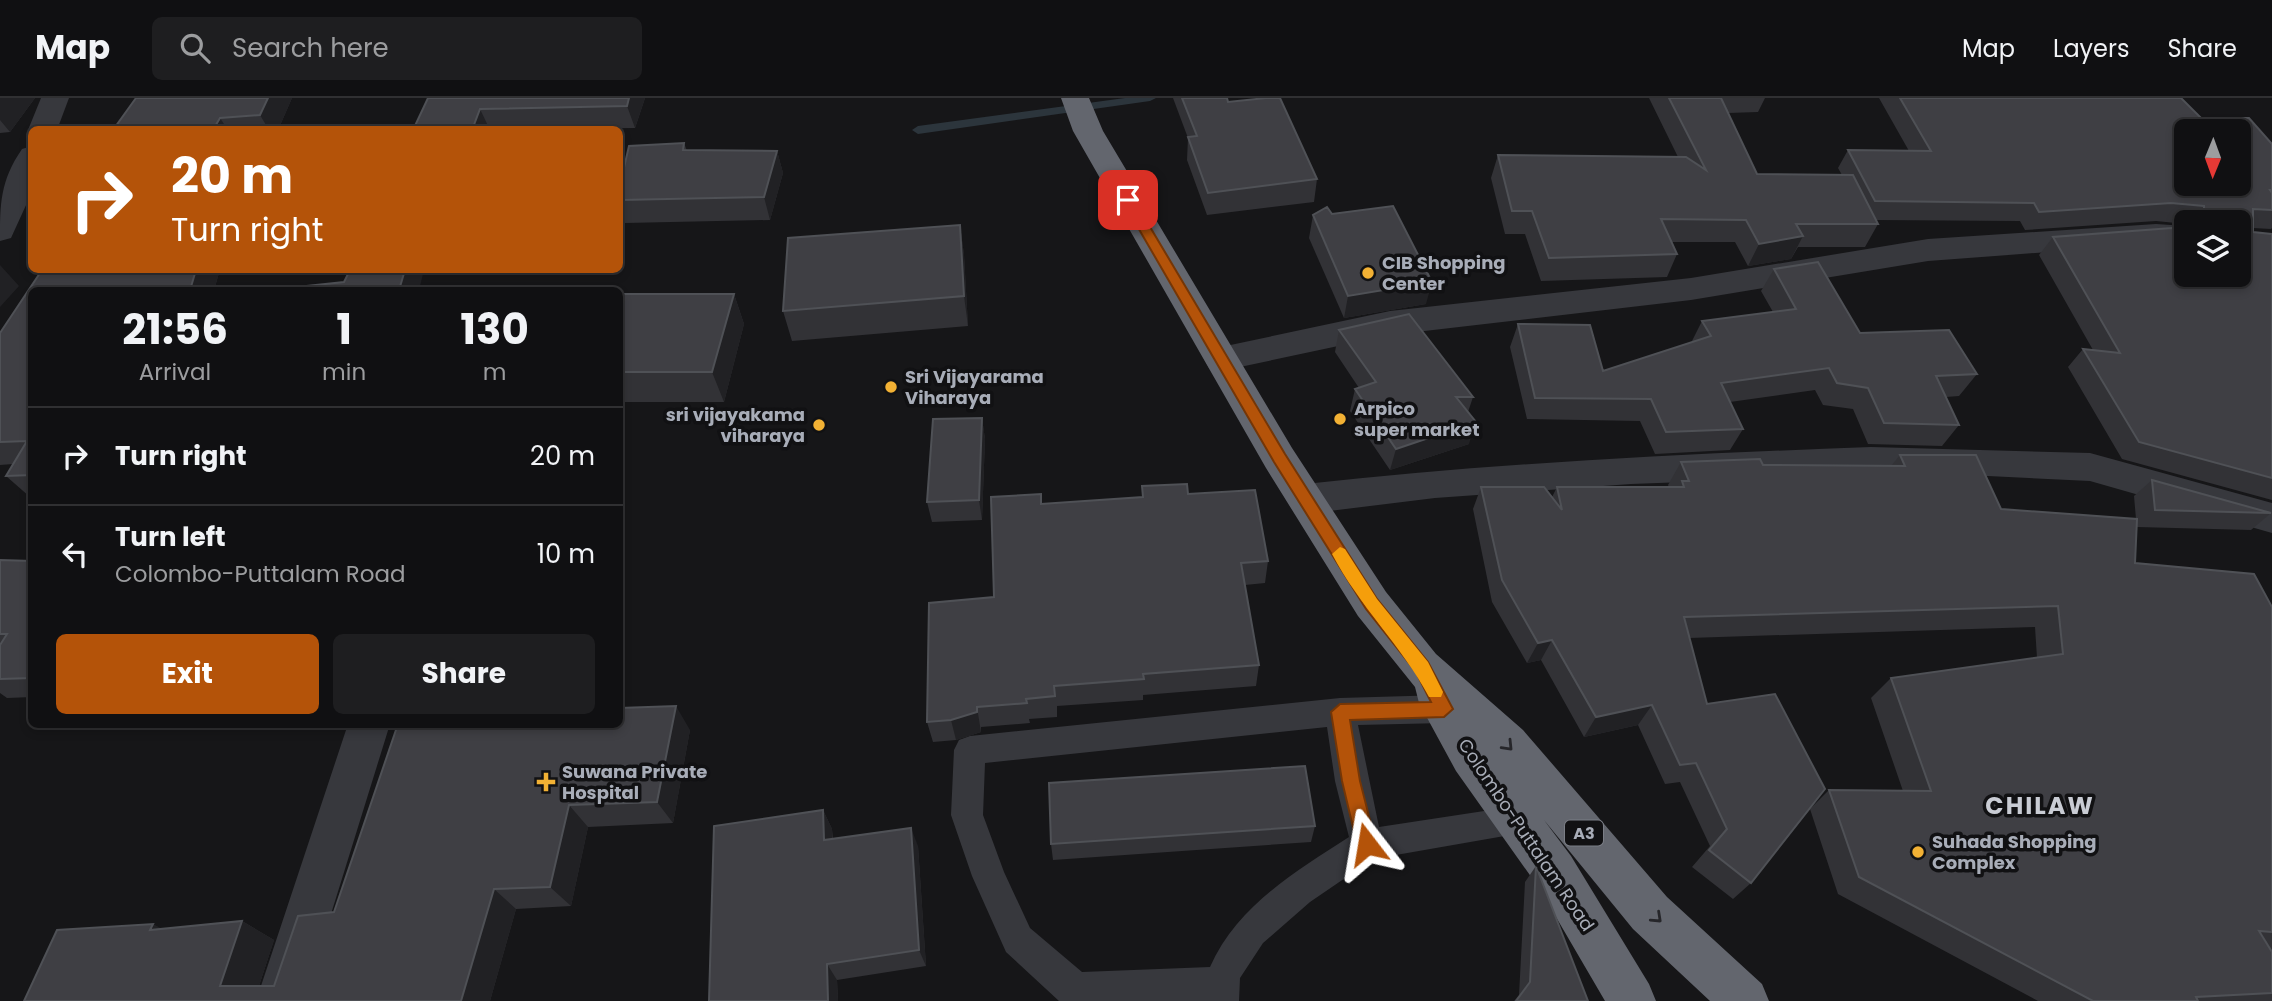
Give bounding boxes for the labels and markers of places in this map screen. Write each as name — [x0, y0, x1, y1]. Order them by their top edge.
pin — [1098, 170, 1158, 230]
place label: CIB Shopping Center — [1382, 250, 1505, 296]
marker: CIB Shopping Center — [1360, 265, 1376, 281]
place label: Sri Vijayarama Viharaya — [905, 364, 1044, 410]
marker: Sri Vijayarama Viharaya — [883, 379, 899, 395]
place label: Arpico super market — [1354, 396, 1480, 442]
place label: sri vijayakama viharaya — [666, 402, 805, 448]
marker: Arpico super market — [1332, 411, 1348, 427]
marker: sri vijayakama viharaya — [811, 417, 827, 433]
place label: Suwana Private Hospital — [562, 759, 707, 805]
marker: Suwana Private Hospital — [536, 772, 556, 792]
place label: Suhada Shopping Complex — [1932, 829, 2097, 875]
marker: Suhada Shopping Complex — [1910, 844, 1926, 860]

